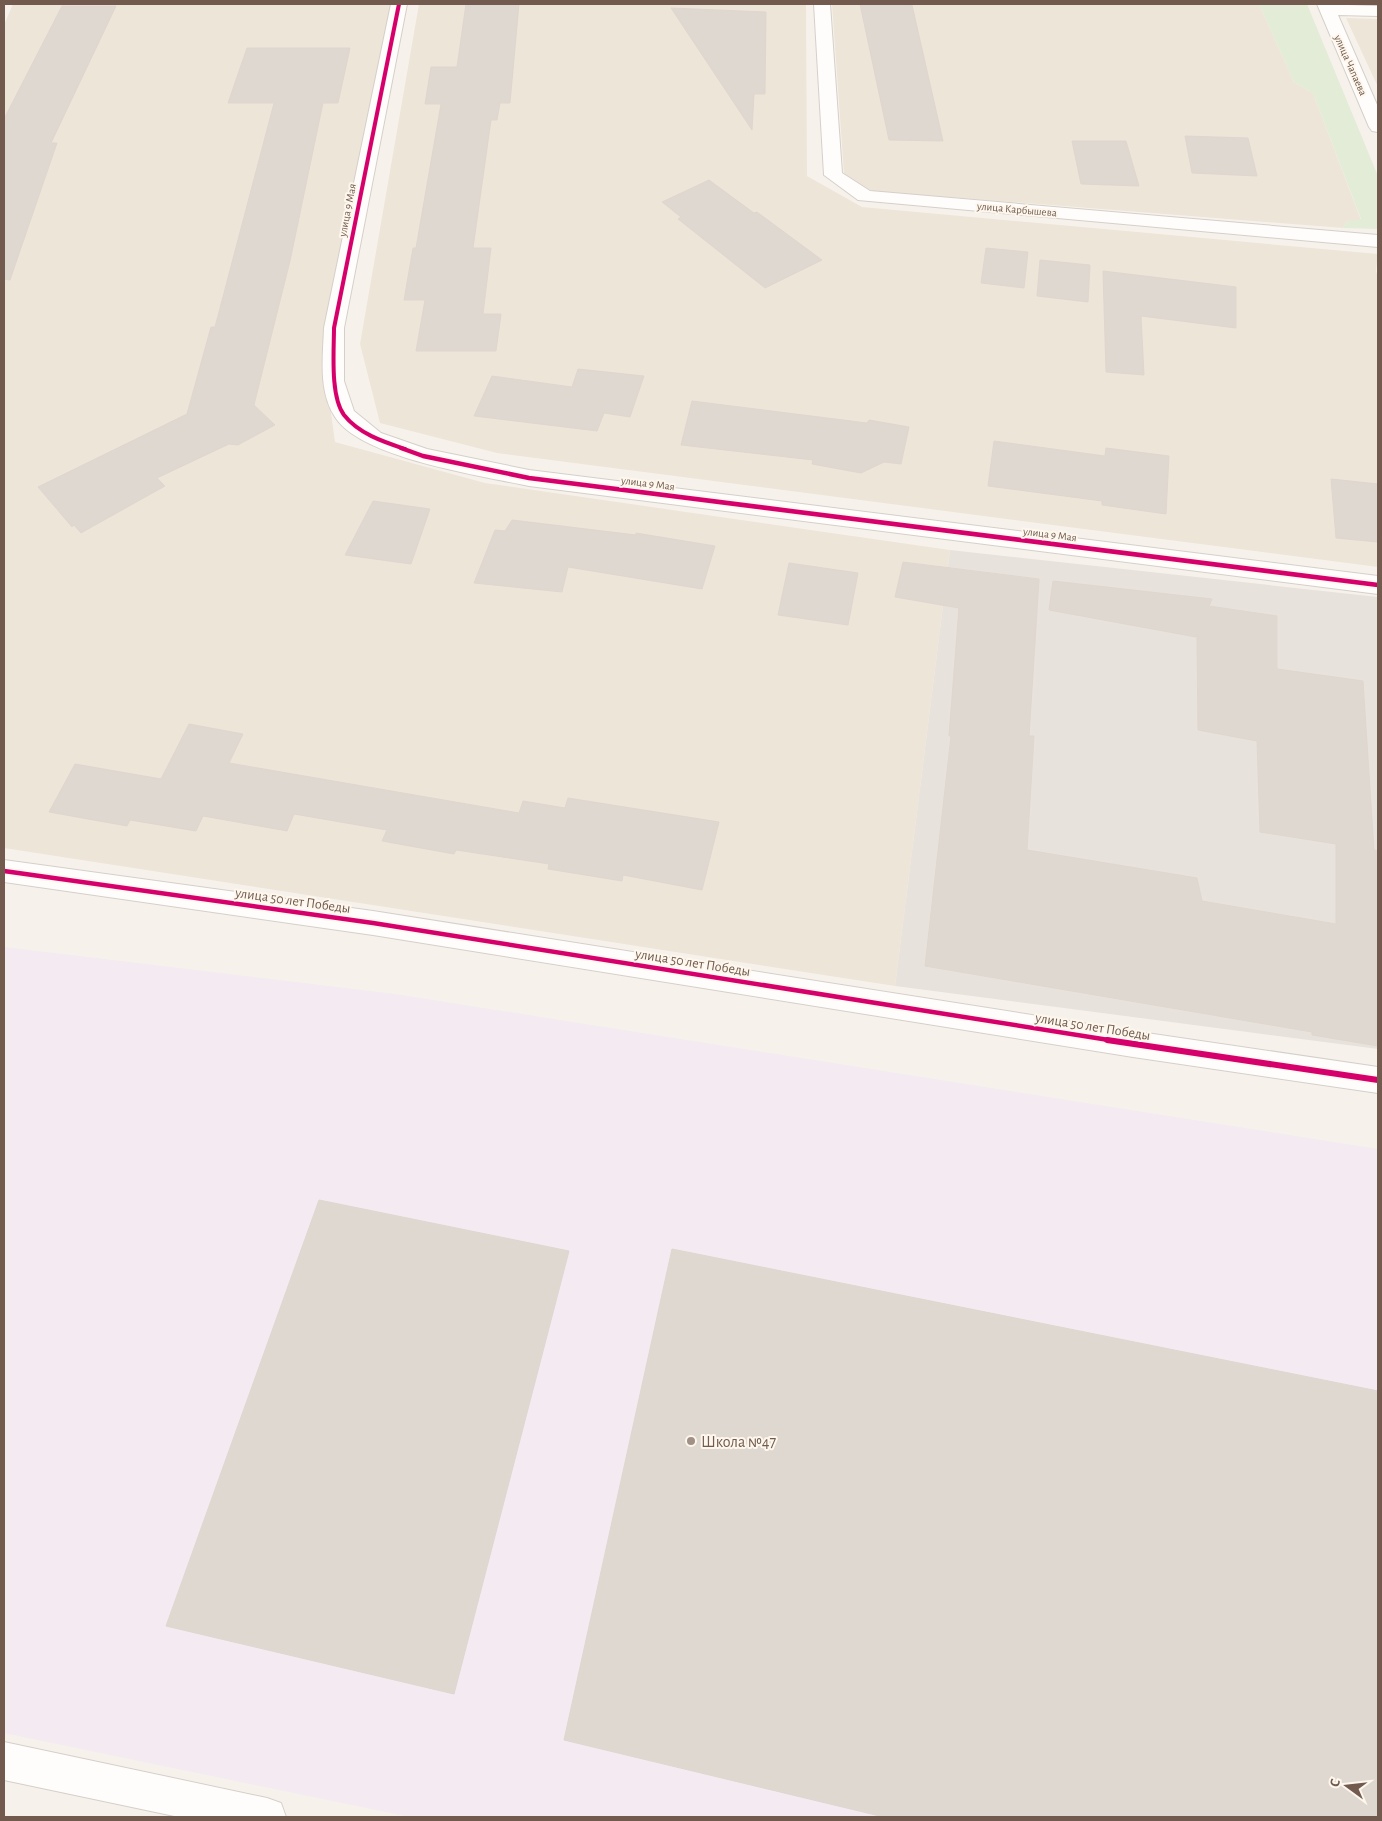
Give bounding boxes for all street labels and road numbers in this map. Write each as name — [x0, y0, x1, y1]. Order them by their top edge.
street label: улица Чапаева — [1332, 32, 1369, 97]
street label: улица 9 Мая — [337, 183, 358, 239]
street label: улица Карбышева — [976, 200, 1057, 218]
street label: улица 9 Мая — [620, 475, 675, 492]
street label: улица 9 Мая — [1022, 526, 1077, 543]
street label: улица 50 лет Победы — [233, 886, 351, 916]
street label: улица 50 лет Победы — [633, 947, 751, 979]
street label: улица 50 лет Победы — [1033, 1011, 1151, 1043]

